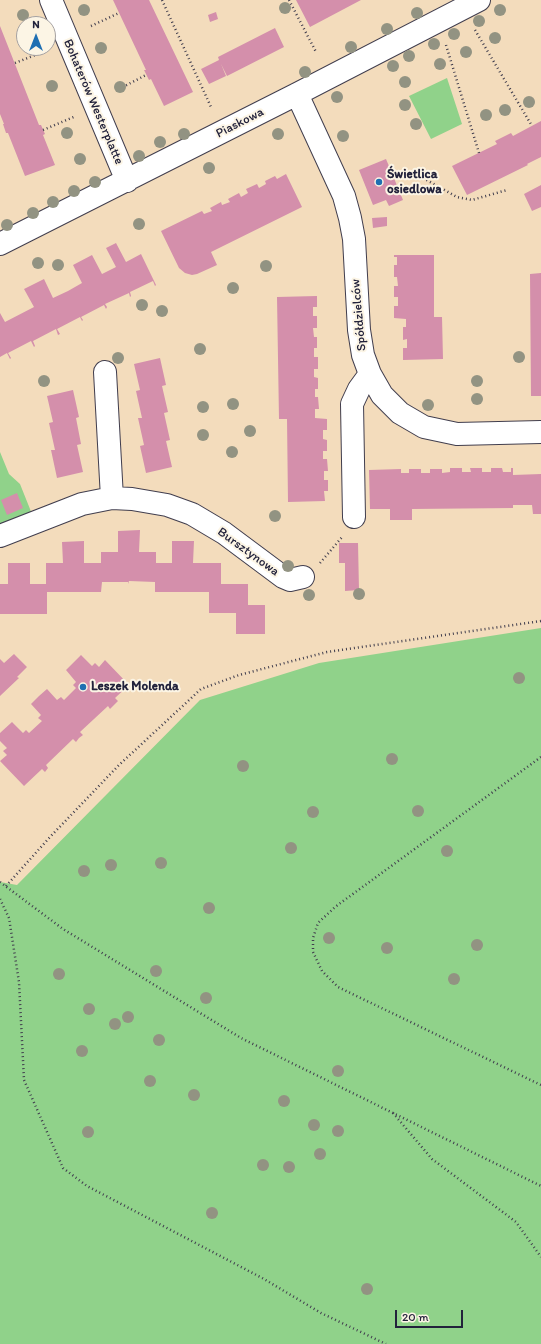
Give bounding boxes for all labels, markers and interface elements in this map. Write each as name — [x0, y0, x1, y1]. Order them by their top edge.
north arrow — [16, 16, 56, 56]
text: N — [32, 18, 40, 31]
street label: Bohaterów Westerplatte — [59, 37, 127, 167]
street label: Piaskowa — [213, 104, 267, 142]
place label: Świetlica osiedlowa — [387, 167, 442, 198]
marker: Świetlica osiedlowa — [374, 177, 384, 187]
street label: Spółdzielców — [348, 278, 370, 352]
street label: Bursztynowa — [214, 524, 282, 580]
place label: Leszek Molenda — [91, 679, 179, 695]
marker: Leszek Molenda — [78, 682, 88, 692]
scale bar — [397, 1302, 465, 1328]
text: 20 m — [402, 1310, 429, 1324]

